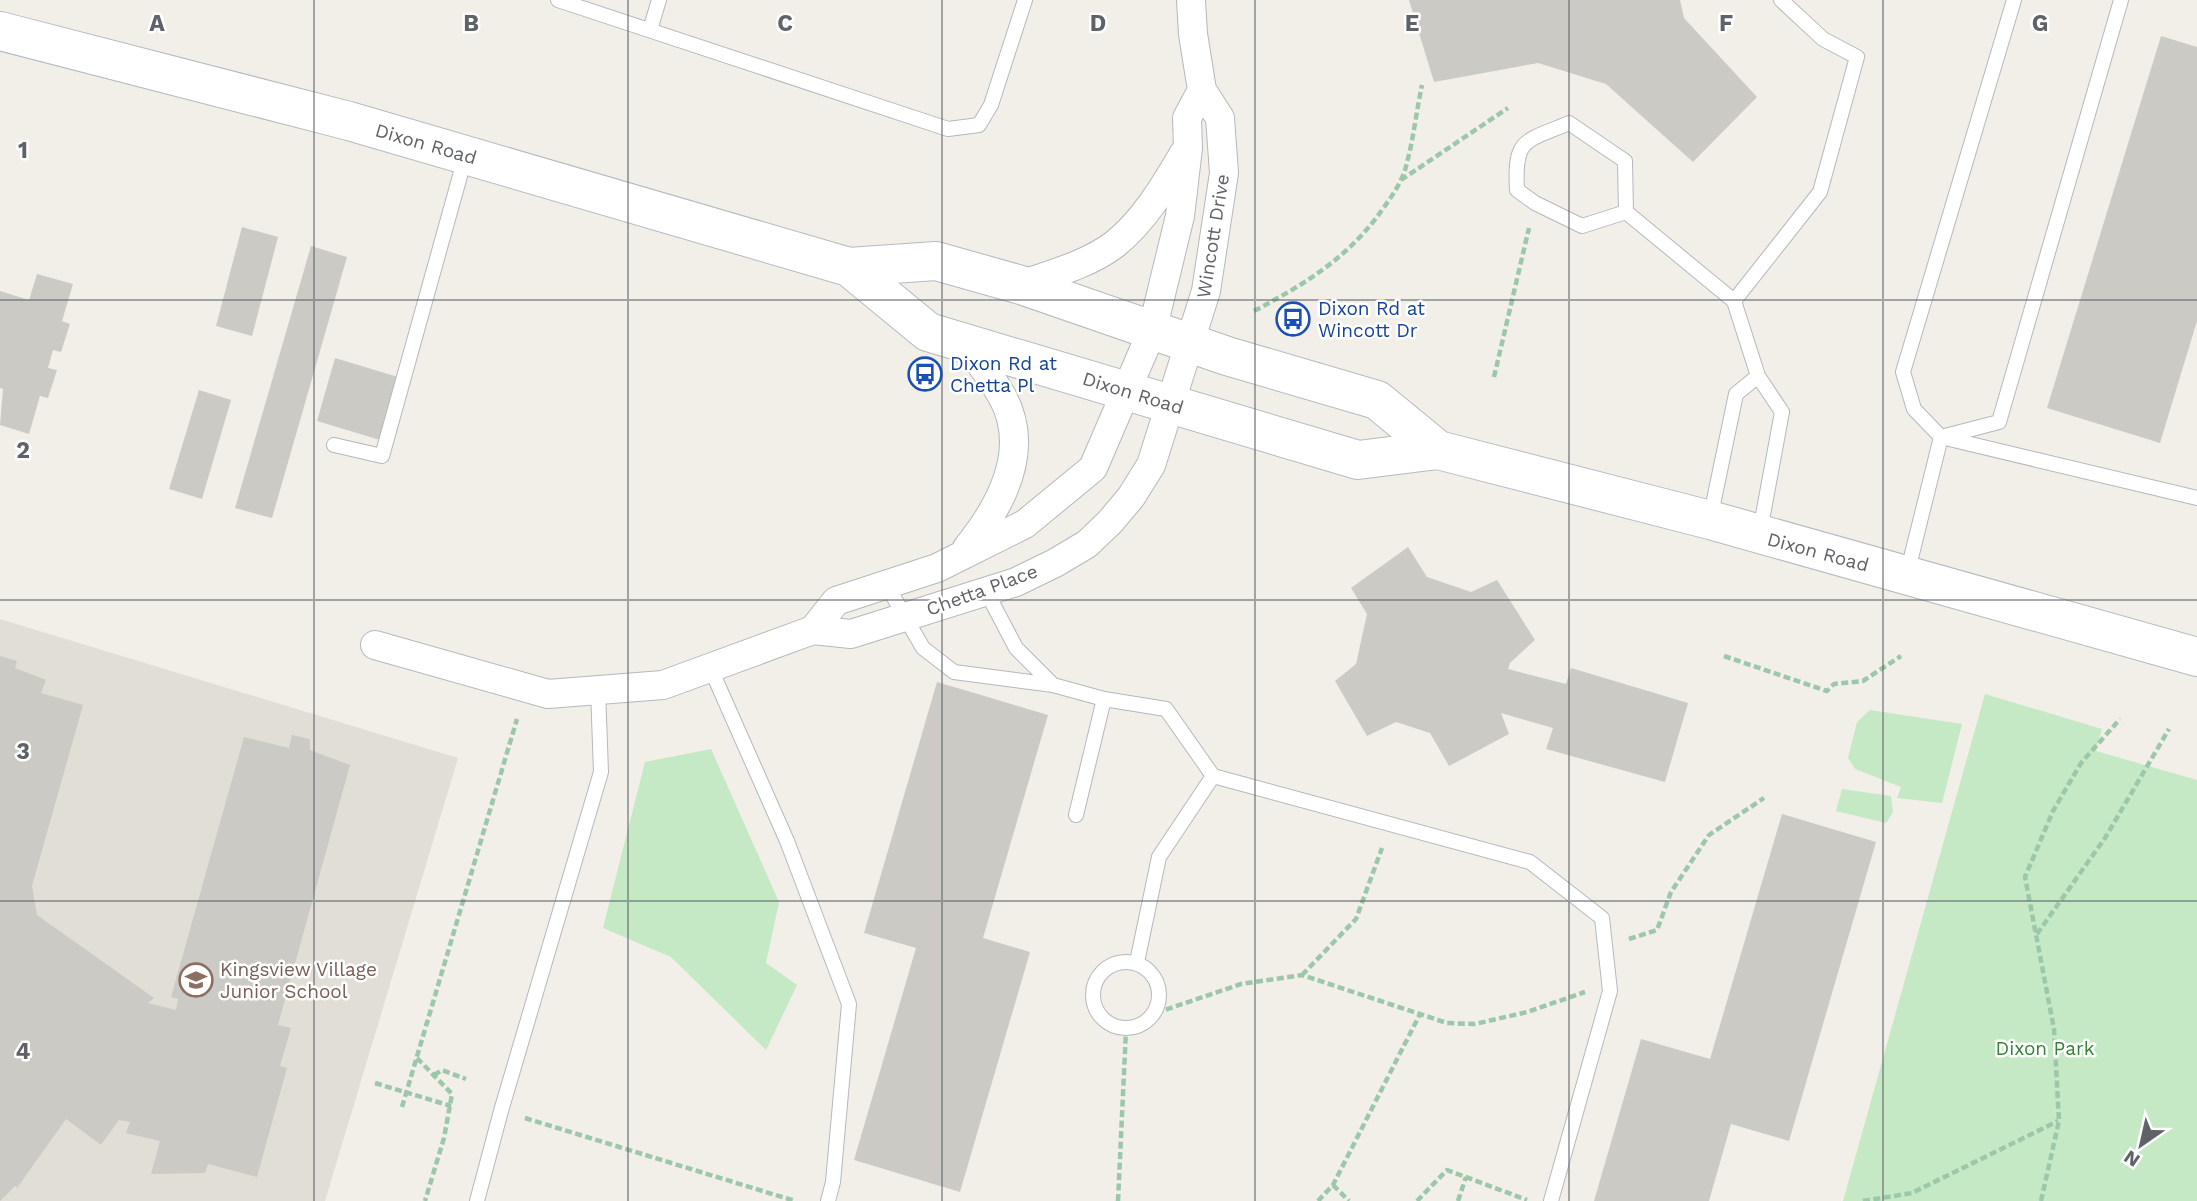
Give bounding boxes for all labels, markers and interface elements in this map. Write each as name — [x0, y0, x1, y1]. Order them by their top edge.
text: A — [149, 10, 165, 37]
text: B — [463, 10, 479, 37]
text: C — [777, 10, 793, 37]
text: D — [1090, 10, 1106, 37]
text: E — [1405, 10, 1419, 37]
text: F — [1719, 10, 1733, 37]
text: G — [2032, 10, 2048, 37]
street label: Dixon Road — [373, 119, 479, 169]
text: 1 — [18, 137, 28, 164]
street label: Wincott Drive — [1192, 172, 1234, 300]
place label: Dixon Rd at Wincott Dr — [1318, 297, 1425, 342]
bus stop icon: Dixon Rd at Wincott Dr — [1274, 300, 1312, 338]
place label: Dixon Rd at Chetta Pl — [950, 352, 1057, 397]
bus stop icon: Dixon Rd at Chetta Pl — [906, 355, 944, 393]
street label: Dixon Road — [1080, 367, 1186, 419]
text: 2 — [16, 437, 30, 464]
street label: Dixon Road — [1765, 527, 1871, 577]
street label: Chetta Place — [923, 559, 1041, 621]
text: 3 — [16, 738, 30, 765]
place label: Kingsview Village Junior School — [220, 958, 377, 1003]
school or university icon: Kingsview Village Junior School — [177, 961, 215, 999]
park label: Dixon Park — [1996, 1037, 2095, 1060]
text: 4 — [16, 1038, 31, 1065]
north arrow — [2106, 1110, 2176, 1180]
text: N — [2120, 1145, 2144, 1172]

